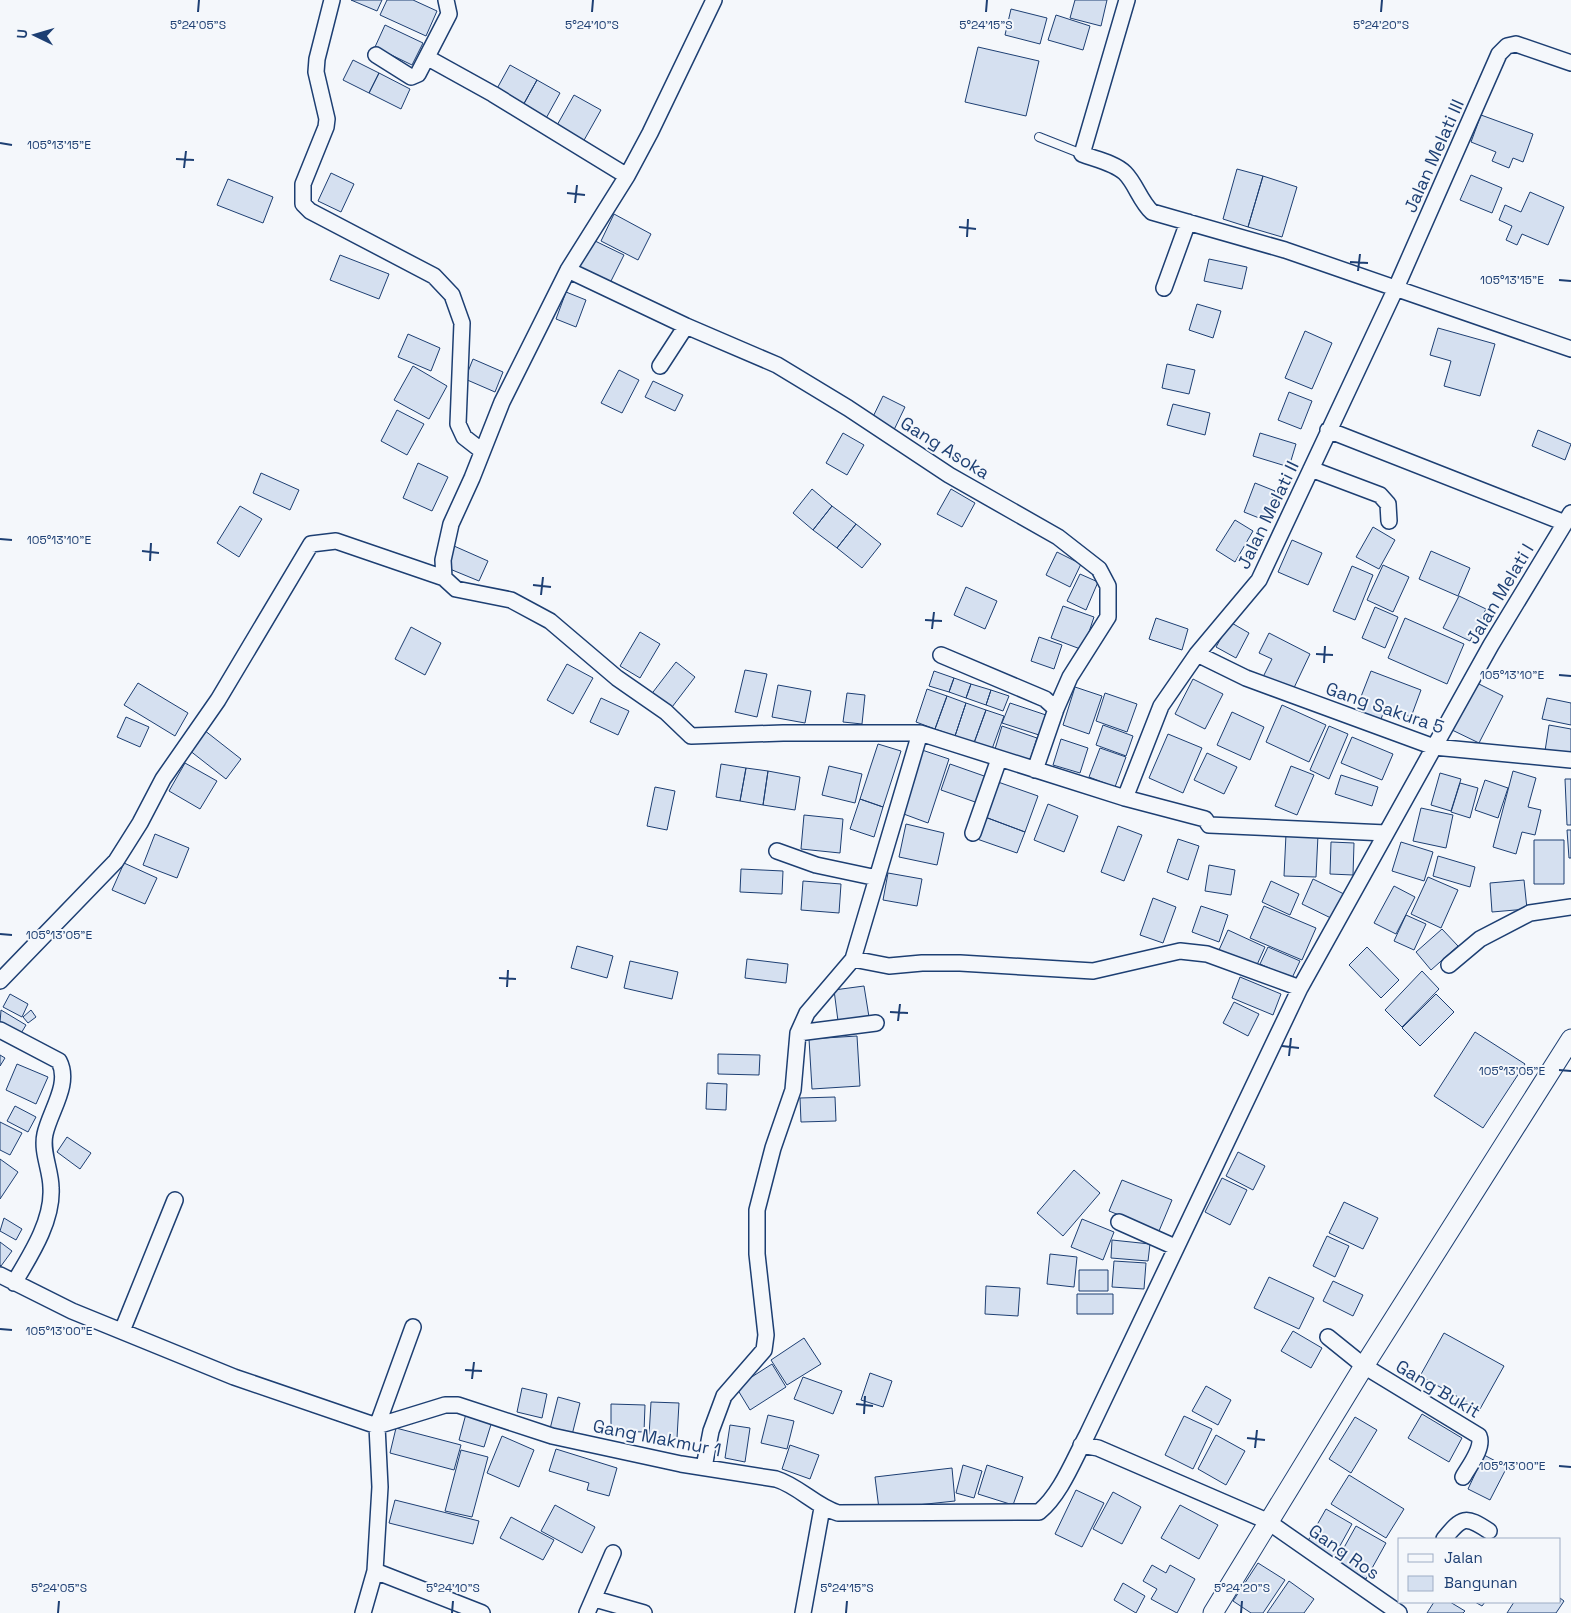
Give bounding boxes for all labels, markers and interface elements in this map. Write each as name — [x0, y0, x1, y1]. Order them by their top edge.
north arrow — [10, 10, 60, 60]
text: 5°24'05"S — [170, 17, 226, 33]
text: 5°24'10"S — [565, 17, 619, 33]
text: 5°24'15"S — [959, 17, 1013, 33]
text: 5°24'20"S — [1353, 17, 1409, 33]
text: U — [13, 28, 31, 39]
street label: Jalan Melati III — [1398, 95, 1469, 216]
text: 105°13'15"E — [27, 137, 91, 153]
text: 105°13'15"E — [1480, 272, 1544, 288]
street label: Gang Asoka — [896, 411, 994, 484]
street label: Jalan Melati II — [1231, 457, 1304, 573]
text: 105°13'10"E — [27, 532, 91, 548]
street label: Jalan Melati I — [1461, 539, 1539, 648]
text: 105°13'10"E — [1480, 667, 1544, 683]
street label: Gang Sakura 5 — [1323, 677, 1447, 739]
text: 105°13'05"E — [26, 927, 92, 943]
text: 105°13'05"E — [1479, 1063, 1545, 1079]
text: 105°13'00"E — [26, 1323, 93, 1339]
street label: Gang Bukit — [1392, 1354, 1485, 1423]
street label: Gang Makmur 1 — [591, 1414, 723, 1461]
text: 105°13'00"E — [1479, 1458, 1546, 1474]
street label: Gang Ros — [1304, 1519, 1384, 1584]
legend — [1398, 1538, 1561, 1603]
text: Jalan — [1444, 1548, 1483, 1567]
text: Bangunan — [1444, 1573, 1518, 1592]
text: 5°24'05"S — [31, 1580, 87, 1596]
text: 5°24'10"S — [426, 1580, 480, 1596]
text: 5°24'15"S — [820, 1580, 874, 1596]
text: 5°24'20"S — [1214, 1580, 1270, 1596]

